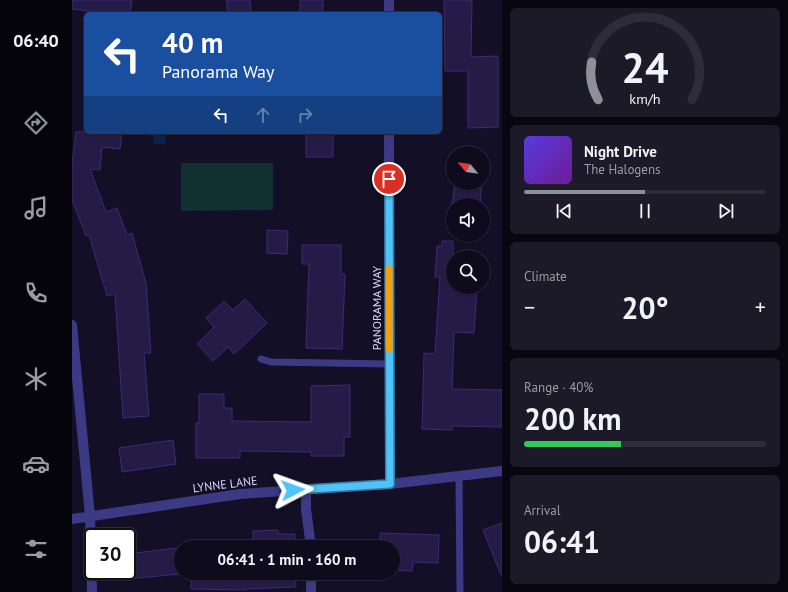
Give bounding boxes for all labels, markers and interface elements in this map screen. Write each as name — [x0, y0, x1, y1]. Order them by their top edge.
text: 40 m — [162, 24, 223, 61]
icon: left — [96, 28, 148, 80]
text: 06:40 — [13, 29, 59, 52]
text: 24 — [621, 41, 669, 94]
text: Panorama Way — [162, 60, 274, 83]
text: km/h — [629, 89, 661, 108]
icon: left — [210, 104, 232, 126]
icon: ahead — [252, 104, 274, 126]
icon: right — [294, 104, 316, 126]
icon: directions — [22, 109, 50, 137]
text: Night Drive — [584, 142, 657, 161]
north arrow — [446, 146, 490, 190]
map controls — [446, 146, 490, 294]
text: The Halogens — [584, 161, 661, 178]
pin — [372, 162, 406, 196]
icon: arrive — [378, 168, 400, 190]
icon: music — [22, 194, 50, 222]
button: sound — [446, 198, 490, 242]
icon: previous — [553, 200, 575, 222]
icon: pause — [634, 200, 656, 222]
icon: next — [715, 200, 737, 222]
button: search — [446, 250, 490, 294]
street label: PANORAMA WAY — [369, 265, 384, 350]
text: Climate — [524, 268, 567, 285]
icon: phone — [22, 279, 50, 307]
text: 20° — [621, 288, 669, 327]
text: − — [524, 293, 535, 321]
text: + — [755, 293, 766, 321]
icon: climate — [22, 365, 50, 393]
text: Range · 40% — [524, 379, 593, 396]
text: 200 km — [524, 399, 622, 438]
icon: car — [22, 450, 50, 478]
position arrow — [272, 469, 314, 511]
street label: LYNNE LANE — [192, 473, 258, 495]
text: Arrival — [524, 502, 560, 519]
text: 06:41 — [524, 522, 600, 561]
speed limit sign: 30 — [84, 528, 136, 580]
icon: filters — [22, 535, 50, 563]
text: 06:41 · 1 min · 160 m — [218, 550, 356, 569]

